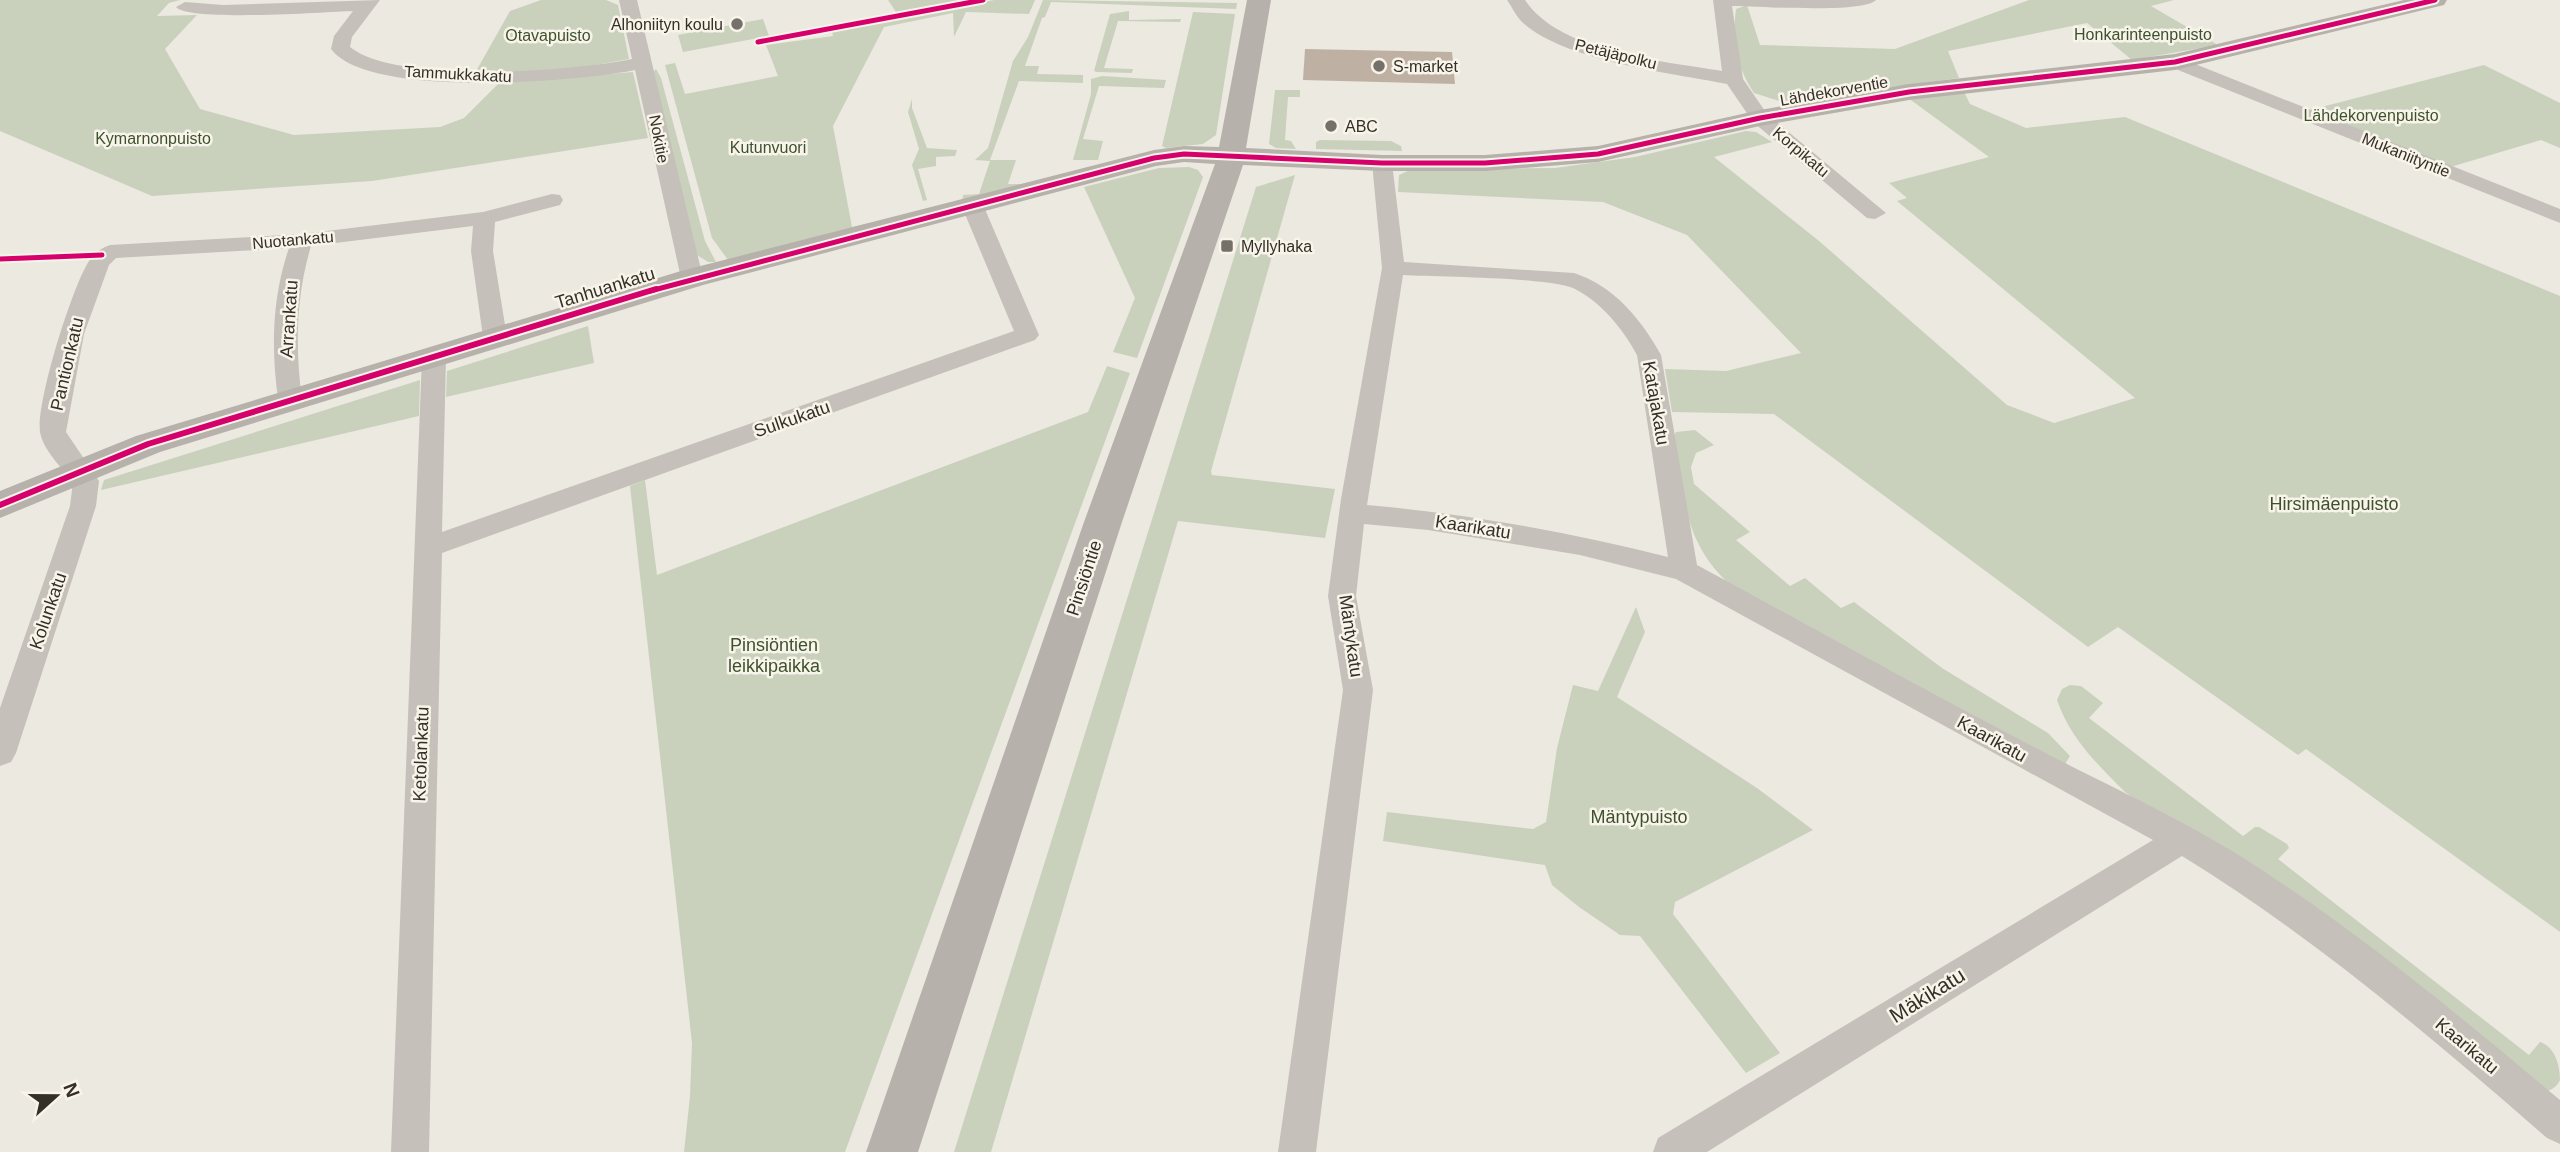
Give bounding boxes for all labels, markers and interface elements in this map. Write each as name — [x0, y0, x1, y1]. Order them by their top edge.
place label: Alhoniityn koulu — [611, 16, 723, 33]
marker: Alhoniityn koulu — [729, 16, 745, 32]
park label: Honkarinteenpuisto — [2074, 26, 2212, 43]
park label: Otavapuisto — [505, 27, 591, 44]
street label: Petäjäpolku — [1573, 36, 1659, 72]
marker: S-market — [1371, 58, 1387, 74]
place label: S-market — [1393, 58, 1458, 75]
street label: Tammukkakatu — [404, 63, 512, 85]
street label: Lähdekorventie — [1779, 73, 1889, 109]
park label: Lähdekorvenpuisto — [2303, 107, 2439, 124]
street label: Nokitie — [646, 113, 672, 165]
marker: ABC — [1323, 118, 1339, 134]
place label: ABC — [1345, 118, 1378, 135]
street label: Korpikatu — [1770, 124, 1832, 180]
park label: Kymarnonpuisto — [95, 130, 211, 147]
street label: Mukaniityntie — [2360, 130, 2453, 180]
park label: Kutunvuori — [730, 139, 806, 156]
street label: Nuotankatu — [251, 228, 335, 252]
marker: Myllyhaka — [1219, 238, 1235, 254]
place label: Myllyhaka — [1241, 238, 1312, 255]
street label: Tanhuankatu — [553, 263, 657, 313]
street label: Arrankatu — [276, 279, 302, 359]
street label: Pantionkatu — [47, 315, 87, 413]
street label: Katajakatu — [1639, 359, 1673, 447]
street label: Sulkukatu — [751, 397, 833, 441]
park label: Hirsimäenpuisto — [2269, 494, 2399, 514]
street label: Kaarikatu — [1434, 511, 1512, 543]
street label: Pinsiöntie — [1062, 538, 1106, 618]
street label: Kolunkatu — [26, 570, 70, 652]
street label: Mäntykatu — [1335, 593, 1367, 679]
park label: Pinsiöntien leikkipaikka — [728, 635, 821, 676]
street label: Ketolankatu — [409, 706, 433, 802]
street label: Kaarikatu — [1954, 712, 2030, 766]
park label: Mäntypuisto — [1590, 807, 1688, 827]
street label: Mäkikatu — [1885, 963, 1969, 1027]
street label: Kaarikatu — [2431, 1014, 2503, 1078]
north arrow — [21, 1061, 91, 1131]
text: N — [59, 1080, 84, 1100]

